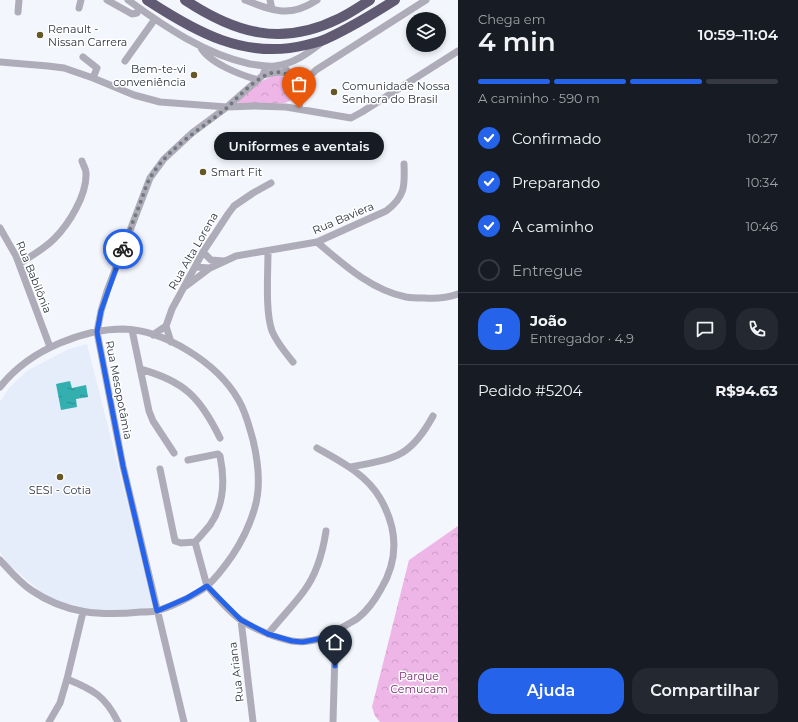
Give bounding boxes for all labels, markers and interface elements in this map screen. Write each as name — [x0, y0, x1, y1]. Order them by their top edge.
text: Chega em — [478, 11, 545, 27]
map controls — [406, 12, 446, 52]
button: layers — [406, 12, 446, 52]
place label: Renault - Nissan Carrera — [48, 22, 127, 49]
text: 10:59–11:04 — [698, 25, 778, 44]
text: 4 min — [478, 26, 556, 58]
marker: Renault - Nissan Carrera — [35, 30, 45, 40]
place label: Bem-te-vi conveniência — [113, 62, 186, 89]
pin — [282, 67, 316, 108]
marker: Bem-te-vi conveniência — [189, 70, 199, 80]
icon: bag — [288, 73, 310, 95]
place label: Comunidade Nossa Senhora do Brasil — [342, 79, 450, 106]
marker: Comunidade Nossa Senhora do Brasil — [329, 87, 339, 97]
text: A caminho · 590 m — [478, 90, 600, 106]
icon: check — [478, 127, 500, 149]
text: Confirmado — [512, 129, 601, 148]
text: 10:27 — [747, 130, 778, 146]
callout: Uniformes e aventais — [214, 132, 384, 160]
text: Uniformes e aventais — [229, 138, 369, 154]
place label: Smart Fit — [211, 165, 263, 179]
marker: Smart Fit — [198, 167, 208, 177]
icon: check — [478, 171, 500, 193]
text: Preparando — [512, 173, 600, 192]
text: 10:34 — [746, 174, 778, 190]
street label: Rua Baviera — [310, 199, 376, 237]
street label: Rua Alta Lorena — [165, 210, 221, 292]
icon: check — [478, 215, 500, 237]
text: A caminho — [512, 217, 594, 236]
text: 10:46 — [745, 218, 778, 234]
courier — [103, 229, 143, 269]
icon: bike — [112, 238, 134, 260]
street label: Rua Babilônia — [13, 239, 55, 315]
text: Entregue — [512, 261, 583, 280]
button: chat — [684, 308, 726, 350]
button: phone — [736, 308, 778, 350]
text: João — [530, 311, 567, 330]
text: J — [495, 319, 503, 338]
text: Entregador · 4.9 — [530, 330, 634, 346]
street label: Rua Mesopotâmia — [103, 339, 135, 441]
text: Pedido #5204 — [478, 381, 583, 400]
text: R$94.63 — [715, 381, 778, 400]
marker: SESI - Cotia — [55, 472, 65, 482]
place label: SESI - Cotia — [29, 483, 91, 497]
pin — [318, 625, 352, 666]
icon: home — [324, 631, 346, 653]
street label: Rua Ariana — [225, 641, 247, 703]
button: Ajuda — [478, 668, 624, 714]
button: Compartilhar — [632, 668, 778, 714]
park label: Parque Cemucam — [390, 669, 448, 696]

